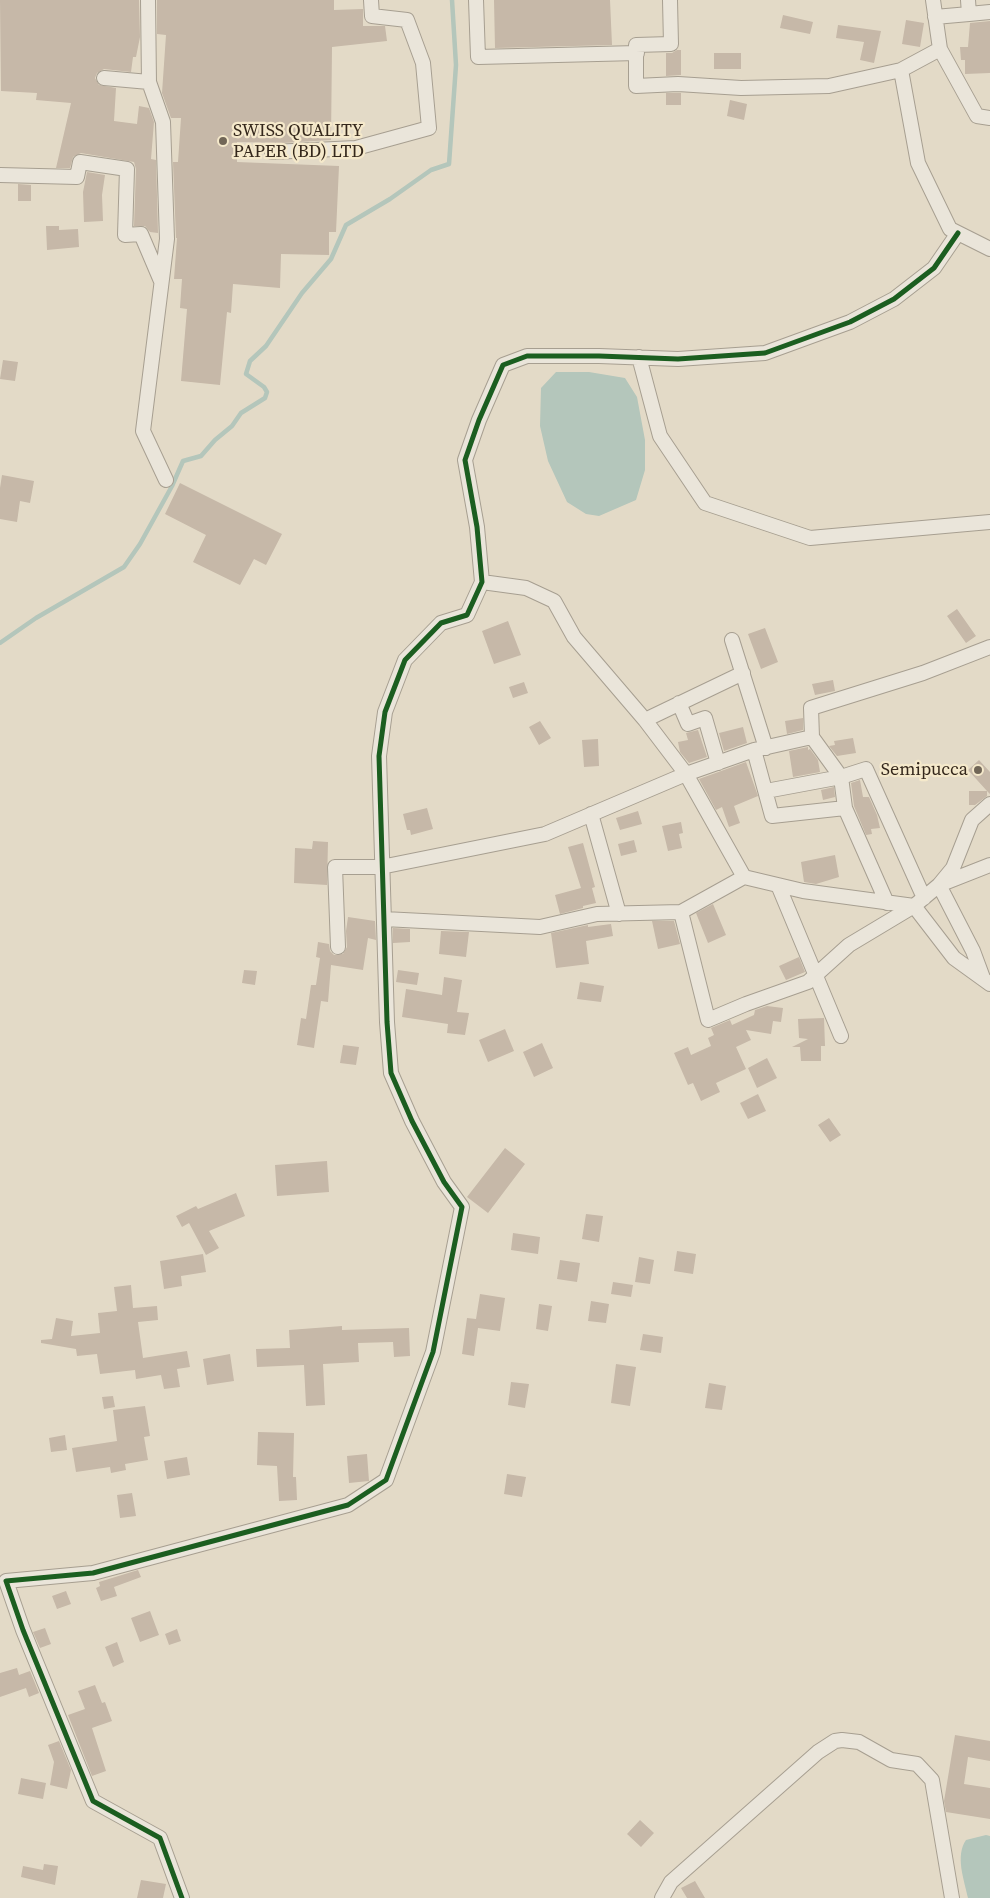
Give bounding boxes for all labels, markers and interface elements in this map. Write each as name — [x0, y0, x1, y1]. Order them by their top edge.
place label: SWISS QUALITY PAPER (BD) LTD — [233, 120, 364, 162]
marker: SWISS QUALITY PAPER (BD) LTD — [217, 135, 229, 147]
place label: Semipucca — [881, 759, 968, 781]
marker: Semipucca — [972, 764, 984, 776]

